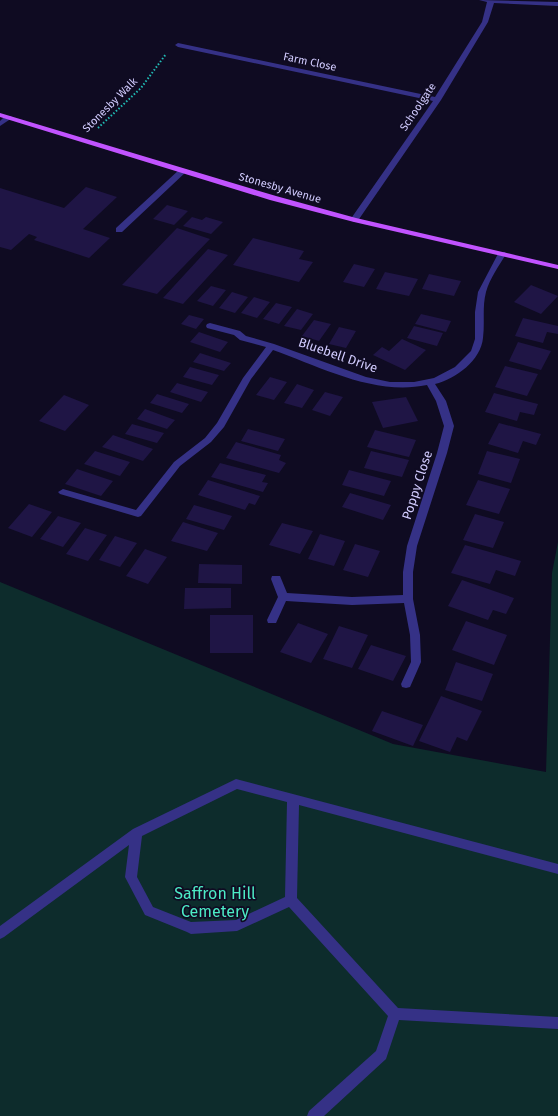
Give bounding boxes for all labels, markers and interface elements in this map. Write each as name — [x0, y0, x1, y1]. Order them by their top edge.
street label: Farm Close — [282, 50, 338, 74]
street label: Stonesby Walk — [80, 75, 140, 135]
street label: Schoolgate — [397, 81, 439, 133]
street label: Stonesby Avenue — [237, 170, 323, 206]
street label: Bluebell Drive — [296, 334, 380, 376]
street label: Poppy Close — [399, 449, 435, 521]
park label: Saffron Hill Cemetery — [174, 884, 256, 921]

